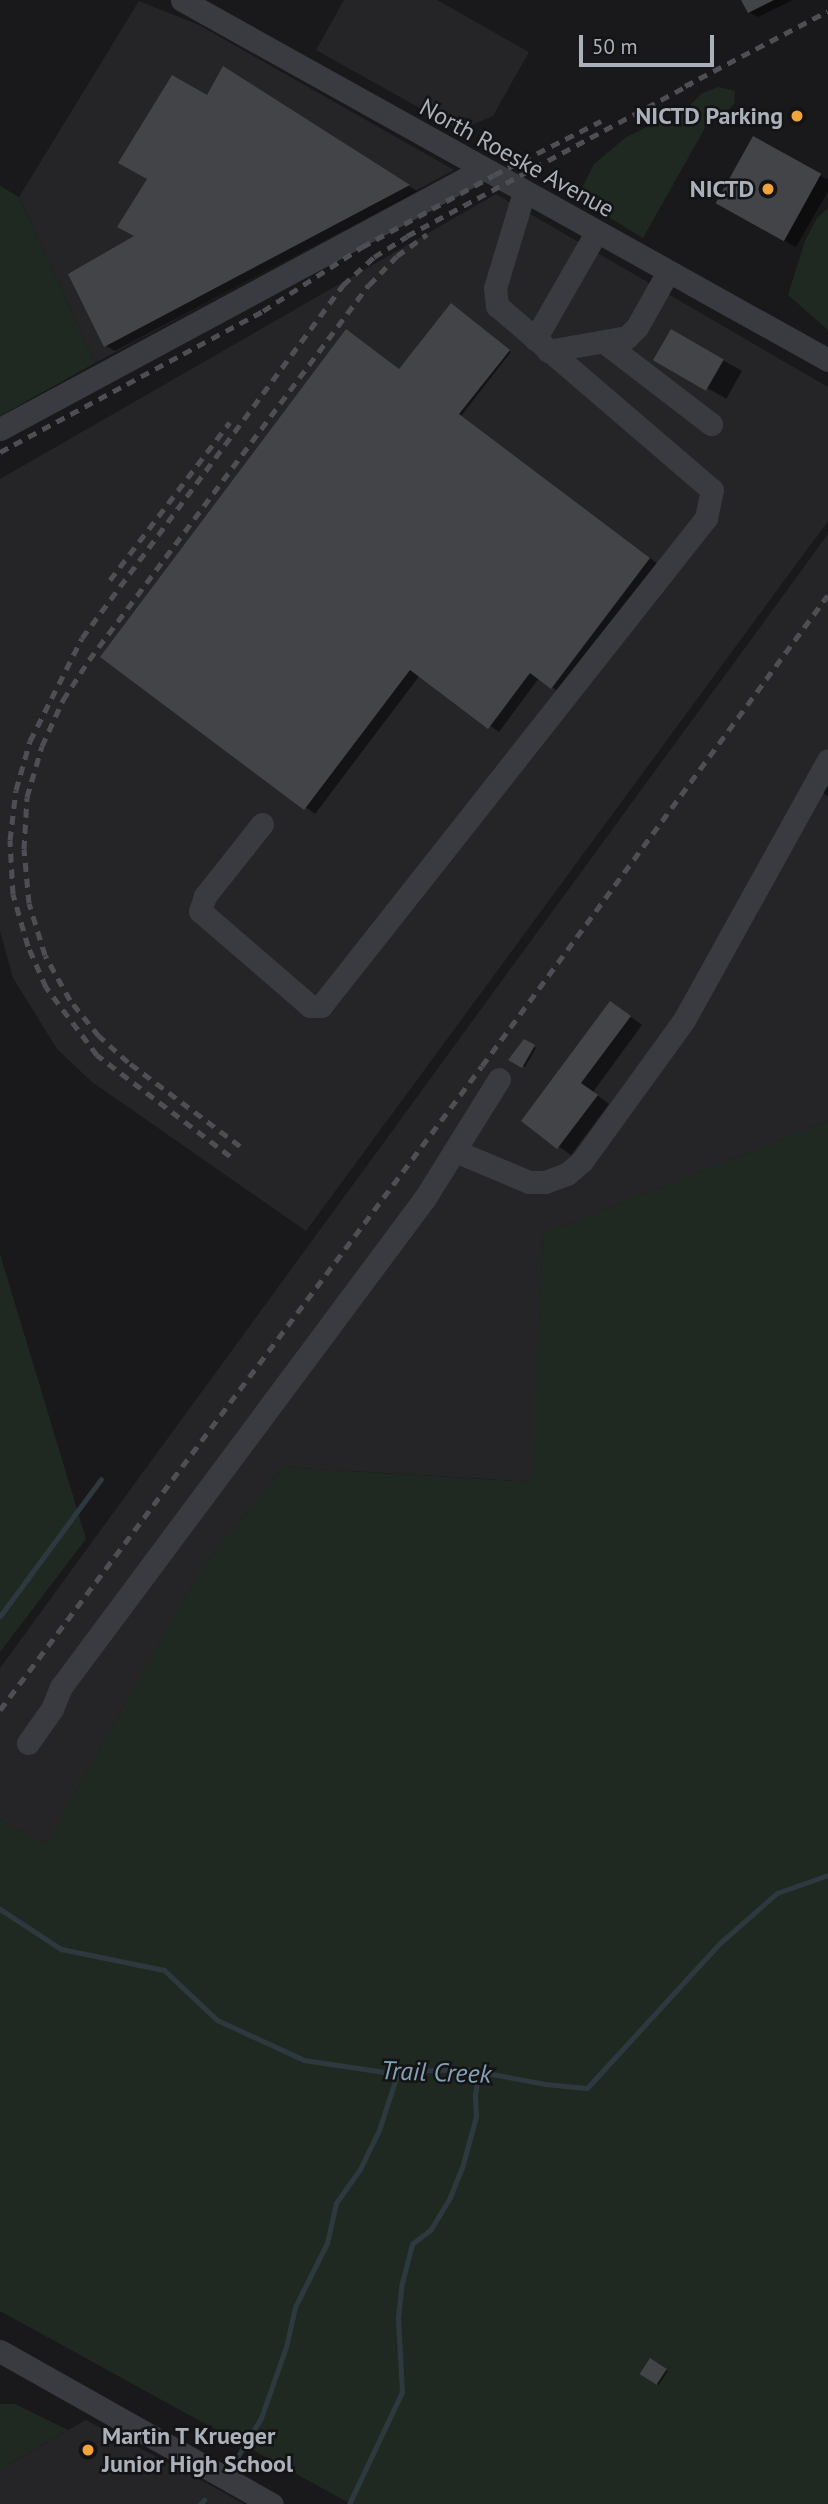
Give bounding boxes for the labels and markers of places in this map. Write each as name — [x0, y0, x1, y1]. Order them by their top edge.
place label: NICTD Parking — [635, 102, 783, 130]
marker: NICTD Parking — [789, 108, 805, 124]
place label: NICTD — [690, 175, 754, 203]
marker: NICTD — [760, 181, 776, 197]
place label: Martin T Krueger Junior High School — [102, 2422, 293, 2478]
marker: Martin T Krueger Junior High School — [80, 2442, 96, 2458]

